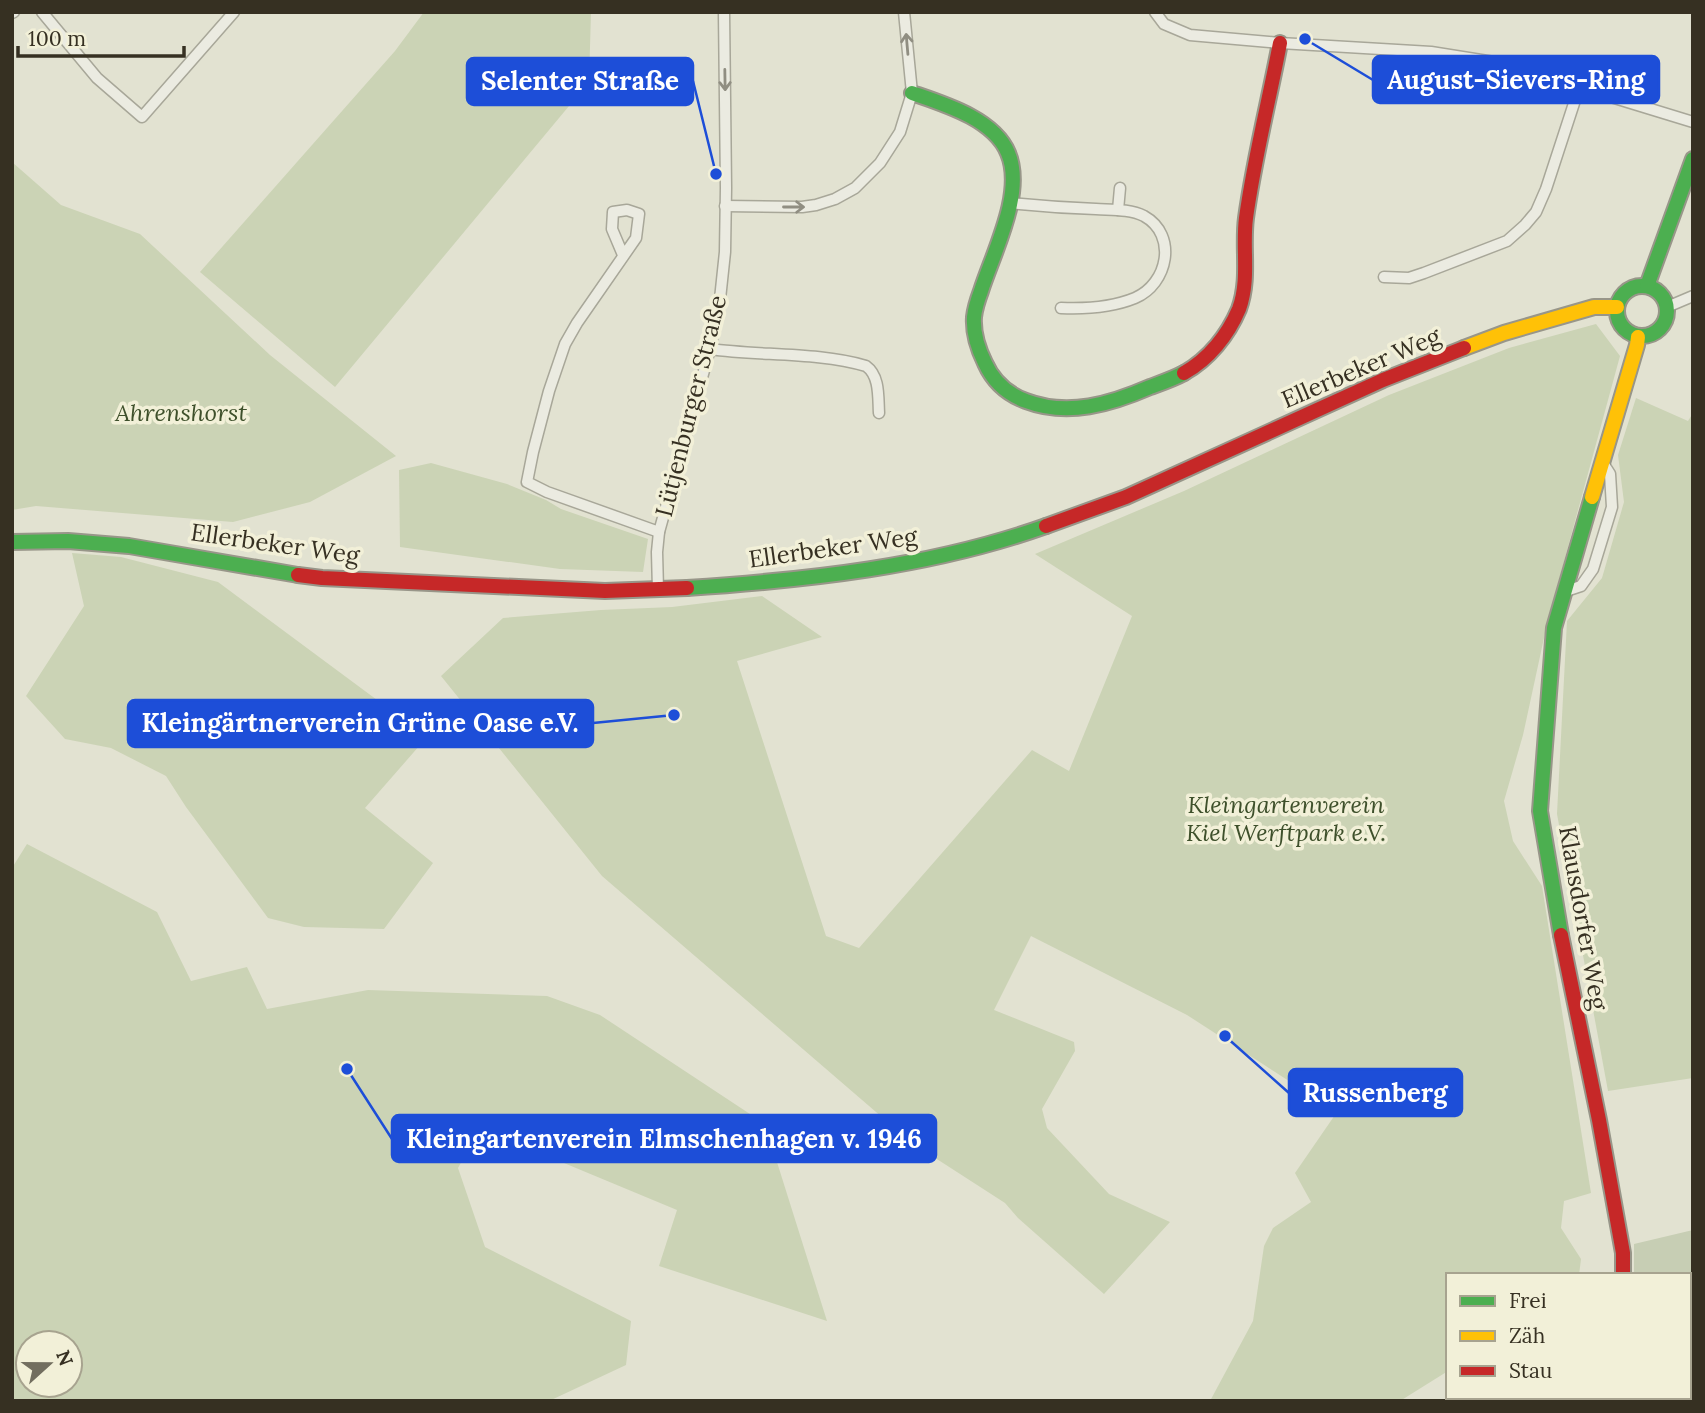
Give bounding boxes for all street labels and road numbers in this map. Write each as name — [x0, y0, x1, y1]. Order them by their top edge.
street label: Lütjenburger Straße — [648, 292, 733, 520]
street label: Ellerbeker Weg — [1277, 320, 1446, 415]
street label: Ellerbeker Weg — [189, 516, 362, 571]
street label: Ellerbeker Weg — [747, 520, 920, 575]
street label: Klausdorfer Weg — [1552, 823, 1615, 1013]

